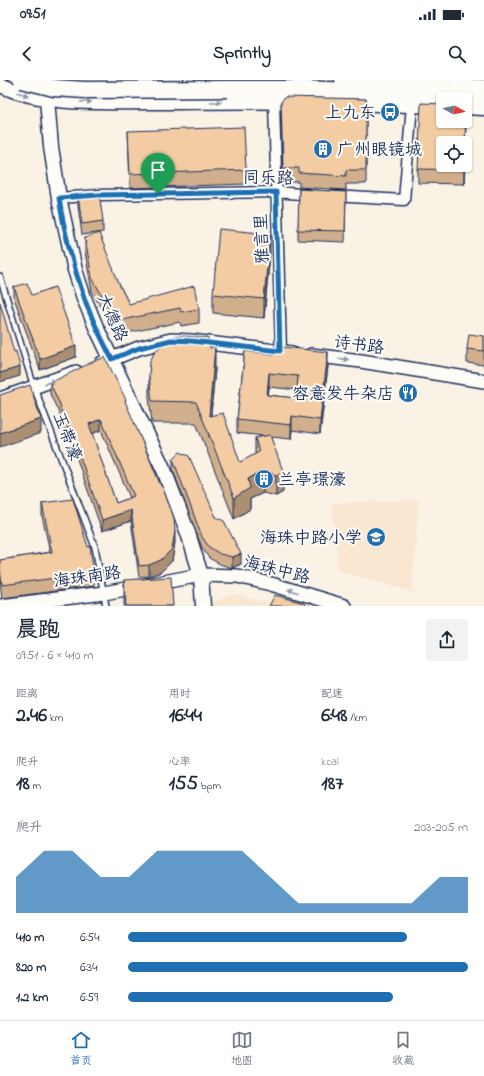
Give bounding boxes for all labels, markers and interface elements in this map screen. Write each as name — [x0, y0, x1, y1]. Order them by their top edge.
text: 09:51 — [20, 3, 46, 25]
text: Sprintly — [213, 41, 271, 67]
icon: back — [16, 43, 38, 65]
icon: search — [446, 43, 468, 65]
one-way arrow — [17, 91, 29, 97]
north arrow — [436, 92, 472, 128]
map controls — [436, 92, 472, 172]
one-way arrow — [80, 99, 93, 105]
one-way arrow — [210, 99, 223, 105]
place label: 上九东 — [325, 101, 376, 126]
bus stop icon: 上九东 — [379, 101, 401, 123]
button: locate — [436, 136, 472, 172]
building icon: 广州眼镜城 — [312, 138, 334, 160]
place label: 广州眼镜城 — [337, 138, 422, 163]
pin — [141, 153, 175, 194]
icon: arrive — [147, 159, 169, 181]
street label: 同乐路 — [242, 166, 294, 191]
street label: 雅言里 — [249, 213, 276, 265]
street label: 大德路 — [90, 289, 133, 346]
street label: 诗书路 — [332, 330, 386, 361]
one-way arrow — [337, 356, 349, 362]
one-way arrow — [44, 378, 56, 384]
place label: 容意发牛杂店 — [292, 382, 394, 407]
restaurant icon: 容意发牛杂店 — [397, 382, 419, 404]
street label: 玉带濠 — [46, 408, 87, 465]
building icon: 兰亭璟濠 — [253, 468, 275, 490]
place label: 兰亭璟濠 — [278, 468, 346, 493]
place label: 海珠中路小学 — [260, 526, 362, 551]
school or university icon: 海珠中路小学 — [365, 526, 387, 548]
street label: 海珠中路 — [241, 550, 313, 591]
street label: 海珠南路 — [52, 560, 123, 595]
one-way arrow — [287, 588, 299, 594]
text: 晨跑 — [16, 615, 60, 647]
button: share — [426, 619, 468, 661]
text: 09:51 · 6 × 410 m — [16, 646, 94, 665]
text: 距离 — [16, 686, 38, 702]
text: 用时 — [169, 686, 191, 702]
text: 配速 — [321, 686, 343, 702]
text: 2.46 — [16, 702, 47, 731]
text: 16:44 — [169, 702, 202, 731]
text: 6:48 — [321, 702, 348, 731]
text: km — [47, 710, 63, 726]
text: /km — [348, 710, 367, 726]
text: 爬升 — [16, 754, 38, 770]
text: 心率 — [169, 754, 191, 770]
text: kcal — [321, 754, 339, 770]
text: 18 — [16, 770, 30, 799]
text: 155 — [169, 770, 198, 799]
text: 187 — [321, 770, 343, 799]
text: m — [30, 778, 41, 794]
text: bpm — [198, 778, 221, 794]
text: 爬升 — [16, 818, 42, 837]
text: 203–205 m — [414, 818, 468, 837]
text: 410 m — [16, 928, 44, 947]
text: 6:54 — [80, 928, 100, 947]
text: 820 m — [16, 958, 46, 977]
text: 6:34 — [80, 958, 98, 977]
text: 1.2 km — [16, 988, 48, 1007]
text: 6:59 — [80, 988, 98, 1007]
tab: 首页 — [70, 1029, 92, 1069]
tab: 地图 — [231, 1029, 253, 1069]
tab: 收藏 — [392, 1029, 414, 1069]

